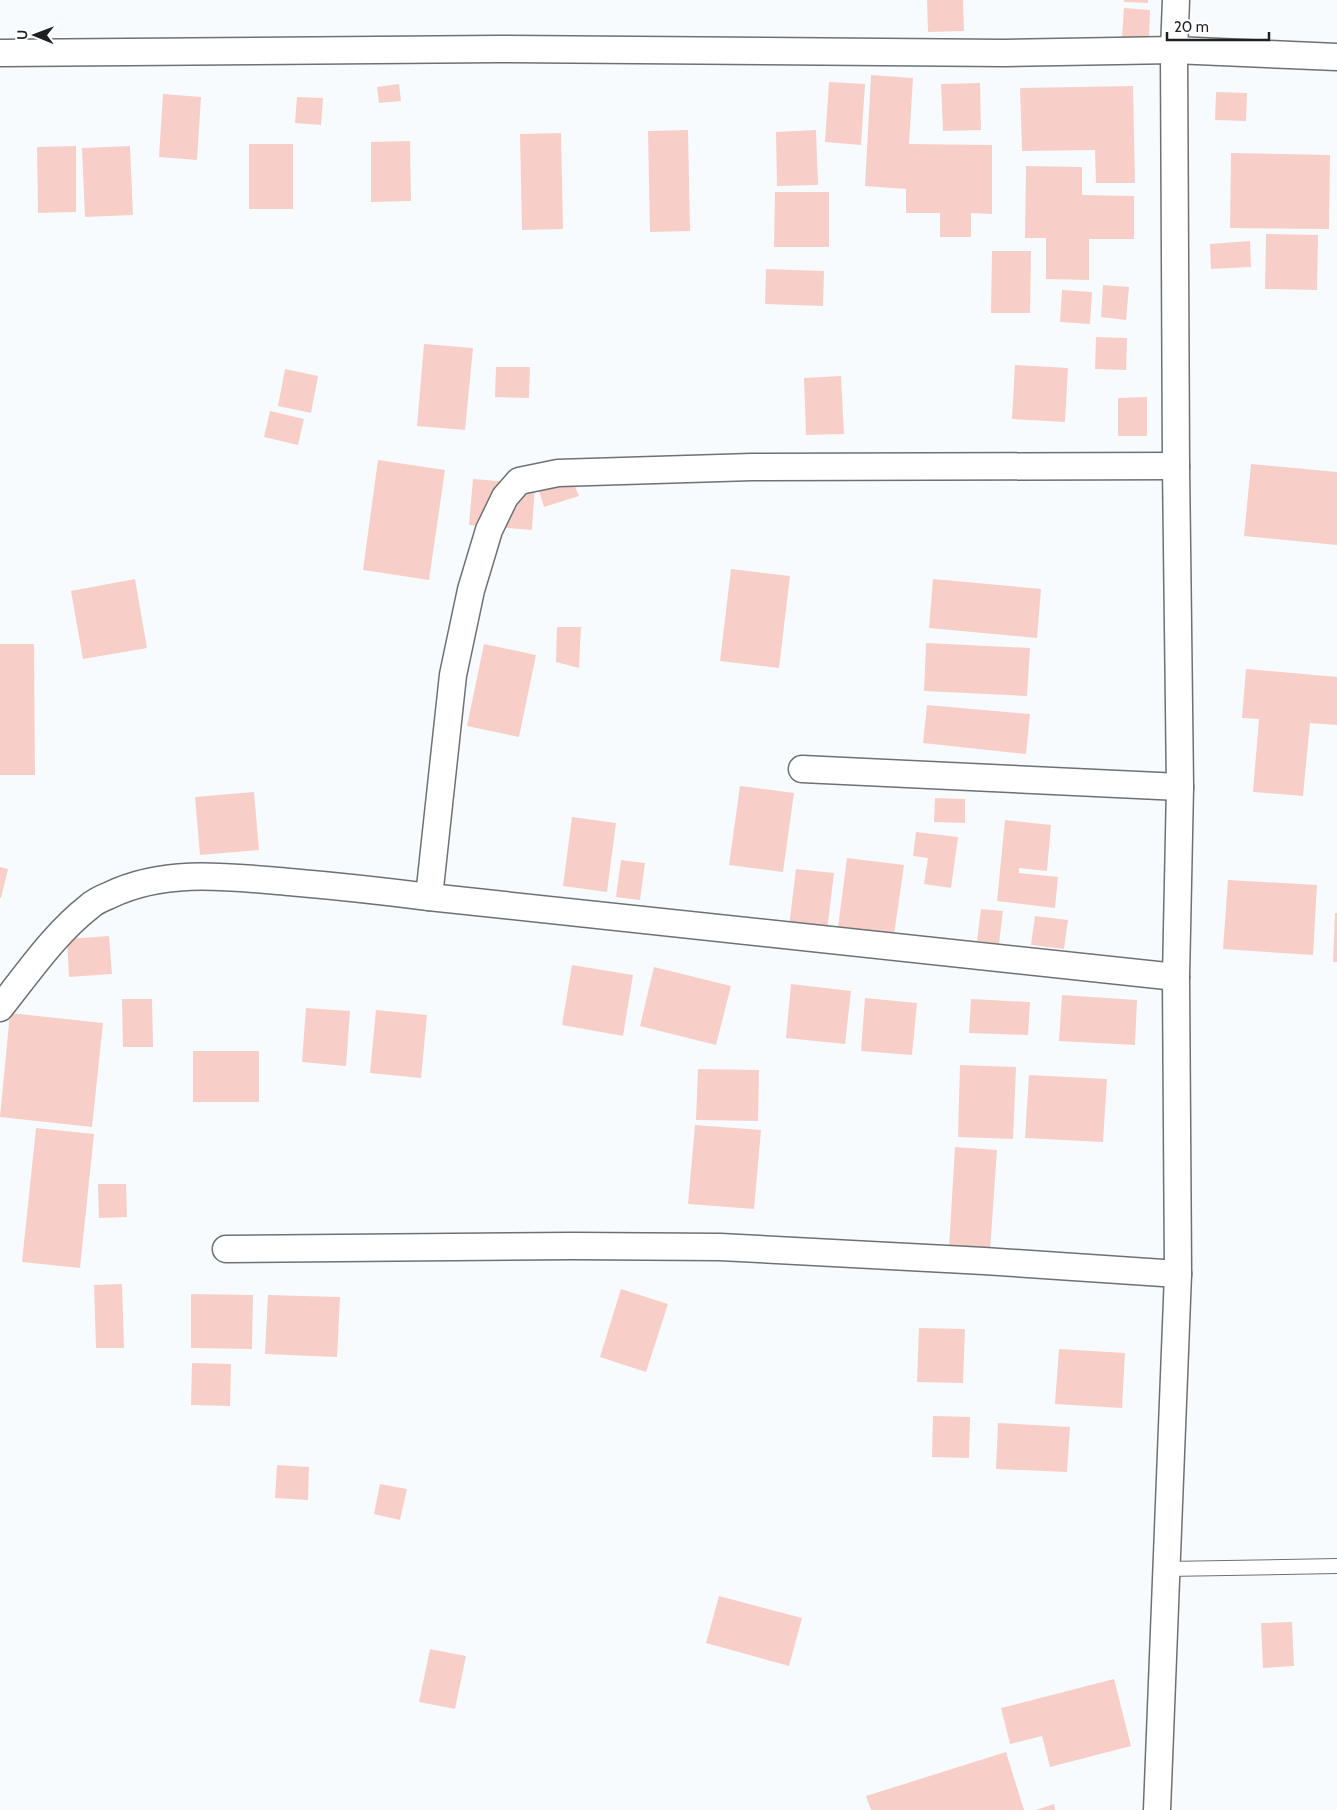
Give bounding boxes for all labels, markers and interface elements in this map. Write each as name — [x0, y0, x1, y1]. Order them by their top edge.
north arrow — [10, 10, 60, 60]
scale bar — [1167, 10, 1270, 42]
text: 20 m — [1174, 18, 1209, 36]
text: U — [13, 30, 31, 40]

